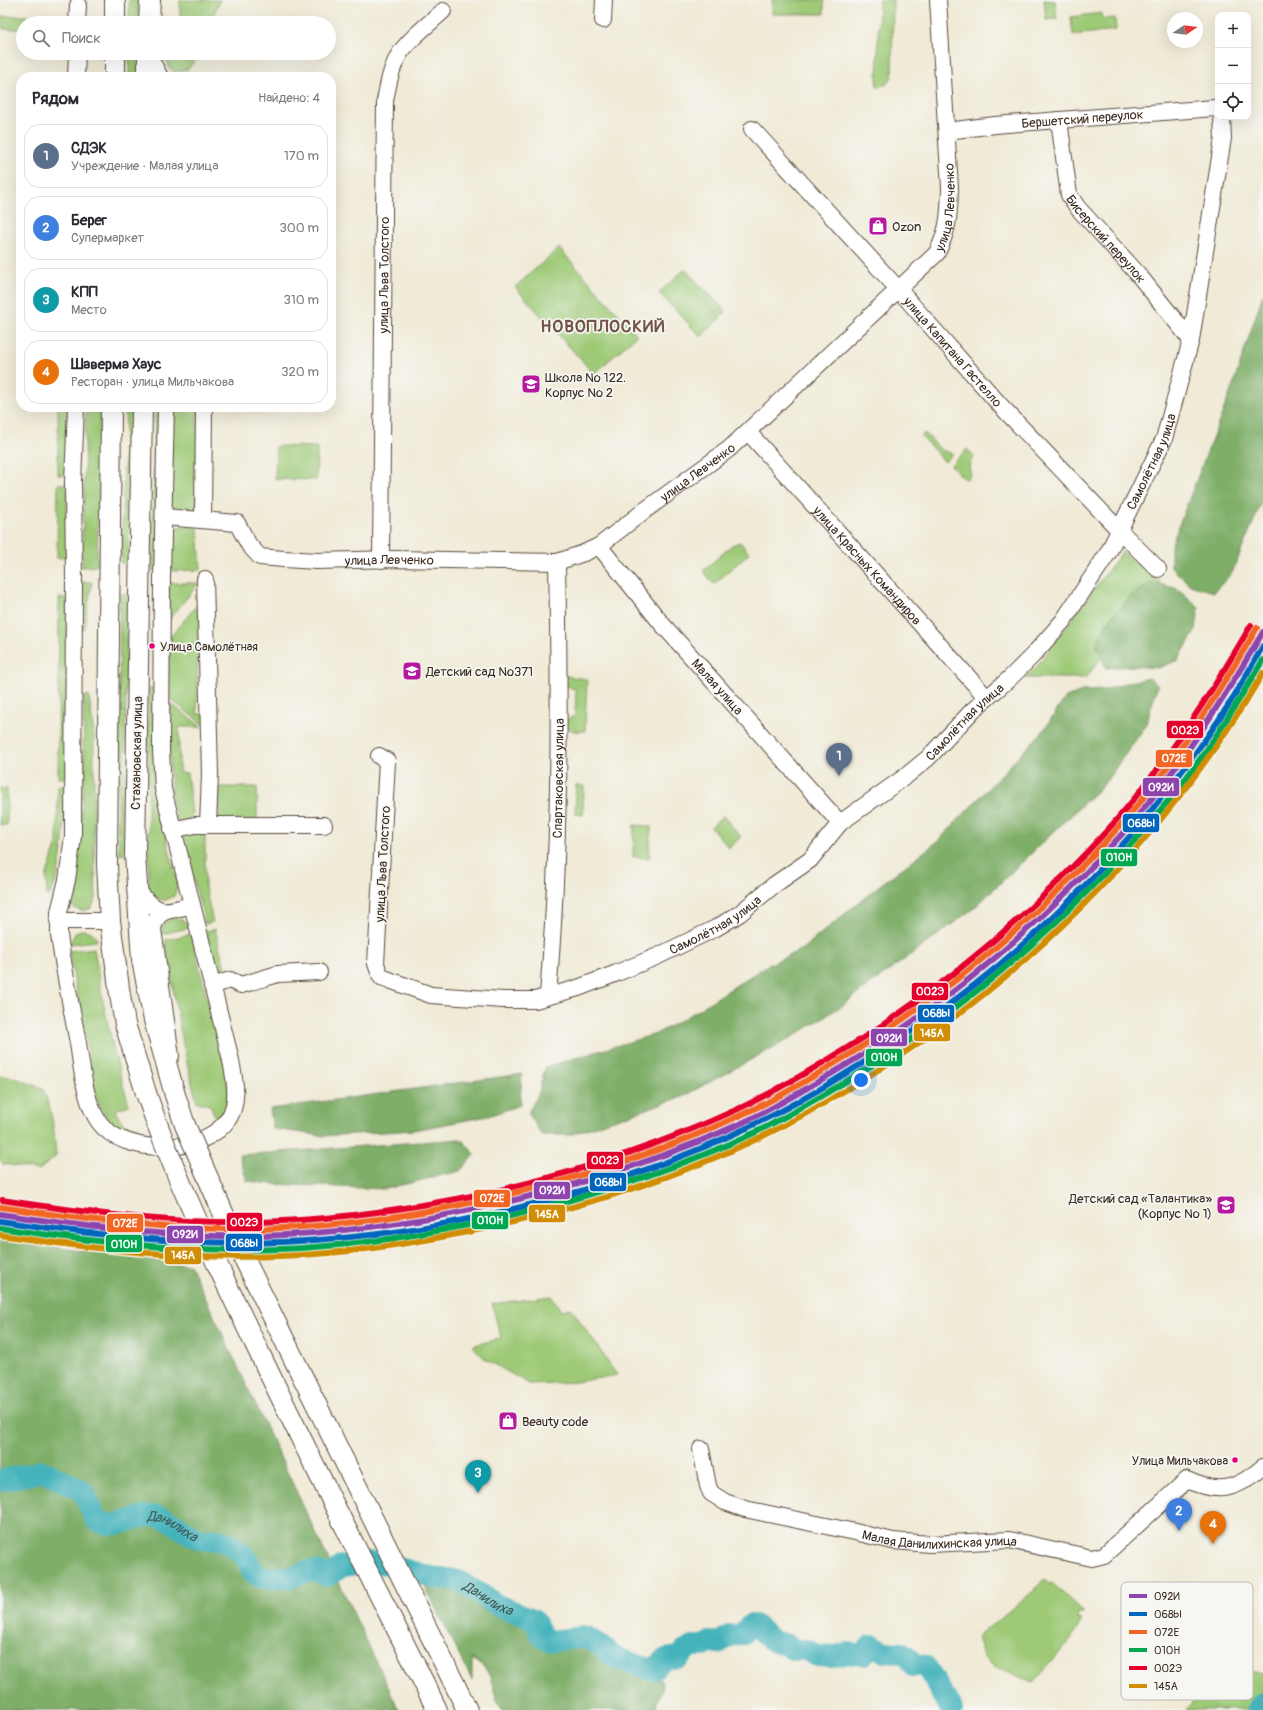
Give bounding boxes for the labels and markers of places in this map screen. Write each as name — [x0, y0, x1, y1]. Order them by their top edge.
shop icon: Ozon — [867, 215, 889, 237]
place label: Ozon — [892, 219, 921, 235]
place label: Школа № 122. Корпус № 2 — [545, 370, 626, 401]
school or university icon: Школа № 122. Корпус № 2 — [520, 373, 542, 395]
place label: Улица Самолётная — [160, 640, 258, 655]
marker: Улица Самолётная — [147, 641, 157, 651]
school or university icon: Детский сад №371 — [401, 660, 423, 682]
place label: Детский сад №371 — [425, 664, 533, 680]
pin: 1 — [826, 743, 852, 776]
place label: Детский сад «Талантика» (Корпус № 1) — [1068, 1191, 1212, 1222]
school or university icon: Детский сад «Талантика» (Корпус № 1) — [1215, 1194, 1237, 1216]
shop icon: Beauty code — [497, 1410, 519, 1432]
place label: Beauty code — [522, 1414, 589, 1430]
place label: Улица Мильчакова — [1132, 1454, 1228, 1469]
marker: Улица Мильчакова — [1230, 1455, 1240, 1465]
pin: 3 — [465, 1460, 491, 1493]
pin: 2 — [1166, 1498, 1192, 1531]
pin: 4 — [1200, 1511, 1226, 1544]

